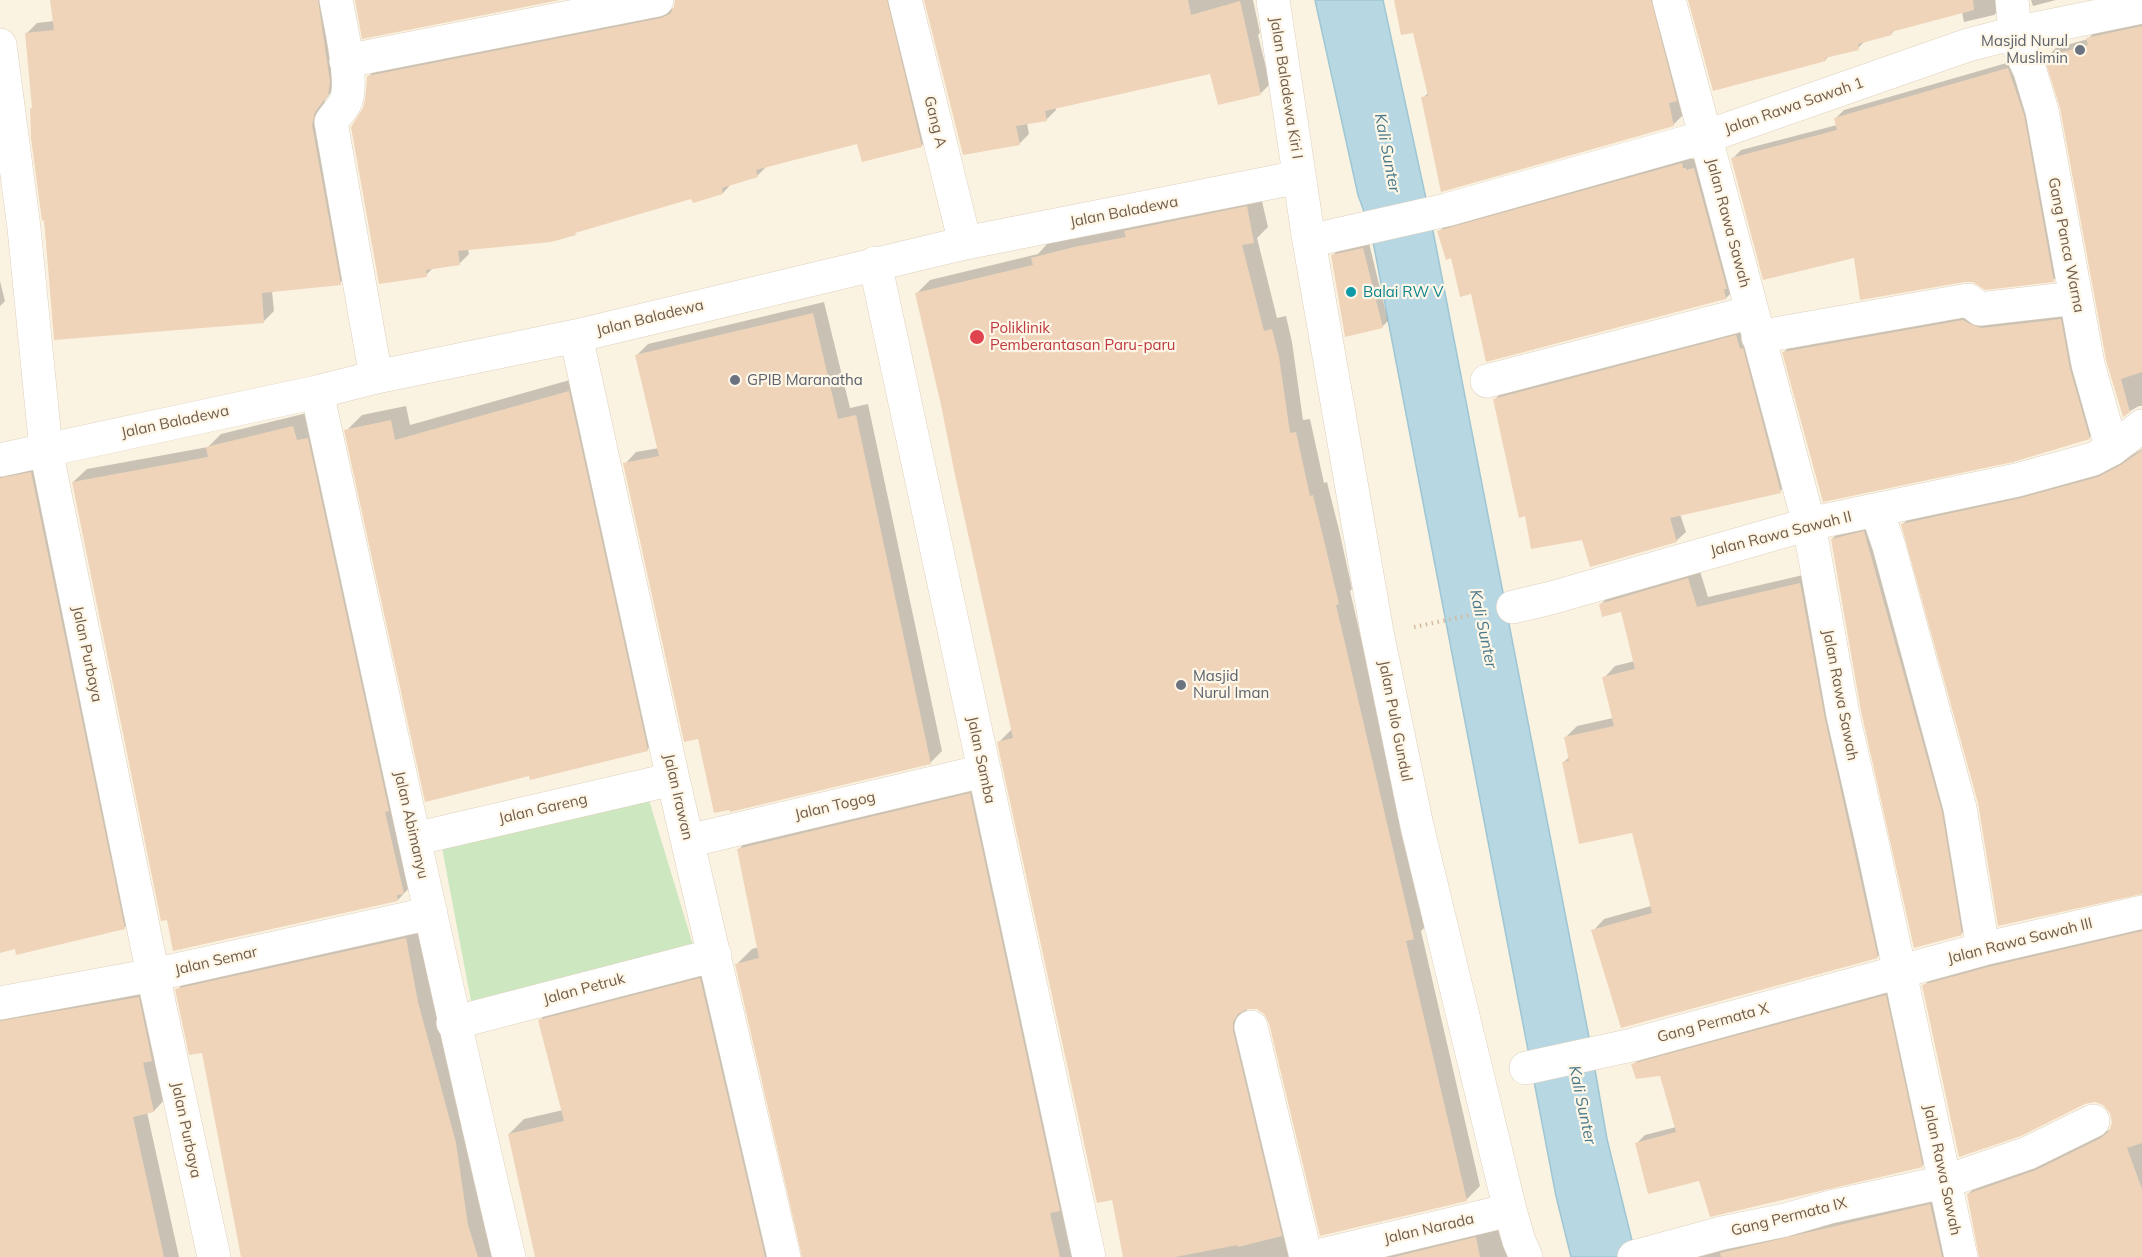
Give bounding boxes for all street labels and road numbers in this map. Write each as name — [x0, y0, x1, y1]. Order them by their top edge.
street label: Jalan Baladewa Kiri I — [1266, 16, 1306, 160]
street label: Jalan Rawa Sawah 1 — [1722, 74, 1866, 138]
street label: Gang A — [920, 94, 950, 150]
street label: Jalan Rawa Sawah — [1702, 156, 1754, 290]
street label: Gang Panca Warna — [2044, 176, 2088, 314]
street label: Jalan Baladewa — [1068, 193, 1180, 231]
street label: Jalan Baladewa — [594, 296, 706, 340]
street label: Jalan Baladewa — [119, 402, 231, 442]
street label: Jalan Rawa Sawah II — [1709, 508, 1853, 560]
street label: Jalan Purbaya — [68, 604, 106, 704]
street label: Jalan Rawa Sawah — [1818, 628, 1862, 762]
street label: Jalan Pulo Gundul — [1374, 659, 1416, 783]
street label: Jalan Samba — [963, 715, 999, 805]
street label: Jalan Irawan — [659, 752, 697, 842]
street label: Jalan Abimanyu — [390, 769, 432, 881]
street label: Jalan Togog — [793, 788, 877, 824]
street label: Jalan Gareng — [497, 790, 589, 828]
street label: Jalan Rawa Sawah III — [1946, 914, 2094, 968]
street label: Jalan Semar — [173, 943, 259, 979]
street label: Jalan Petruk — [541, 969, 627, 1009]
street label: Gang Permata X — [1655, 999, 1771, 1047]
street label: Jalan Purbaya — [167, 1080, 205, 1180]
street label: Jalan Rawa Sawah — [1919, 1103, 1965, 1237]
street label: Gang Permata IX — [1729, 1194, 1849, 1240]
street label: Jalan Narada — [1382, 1210, 1476, 1248]

